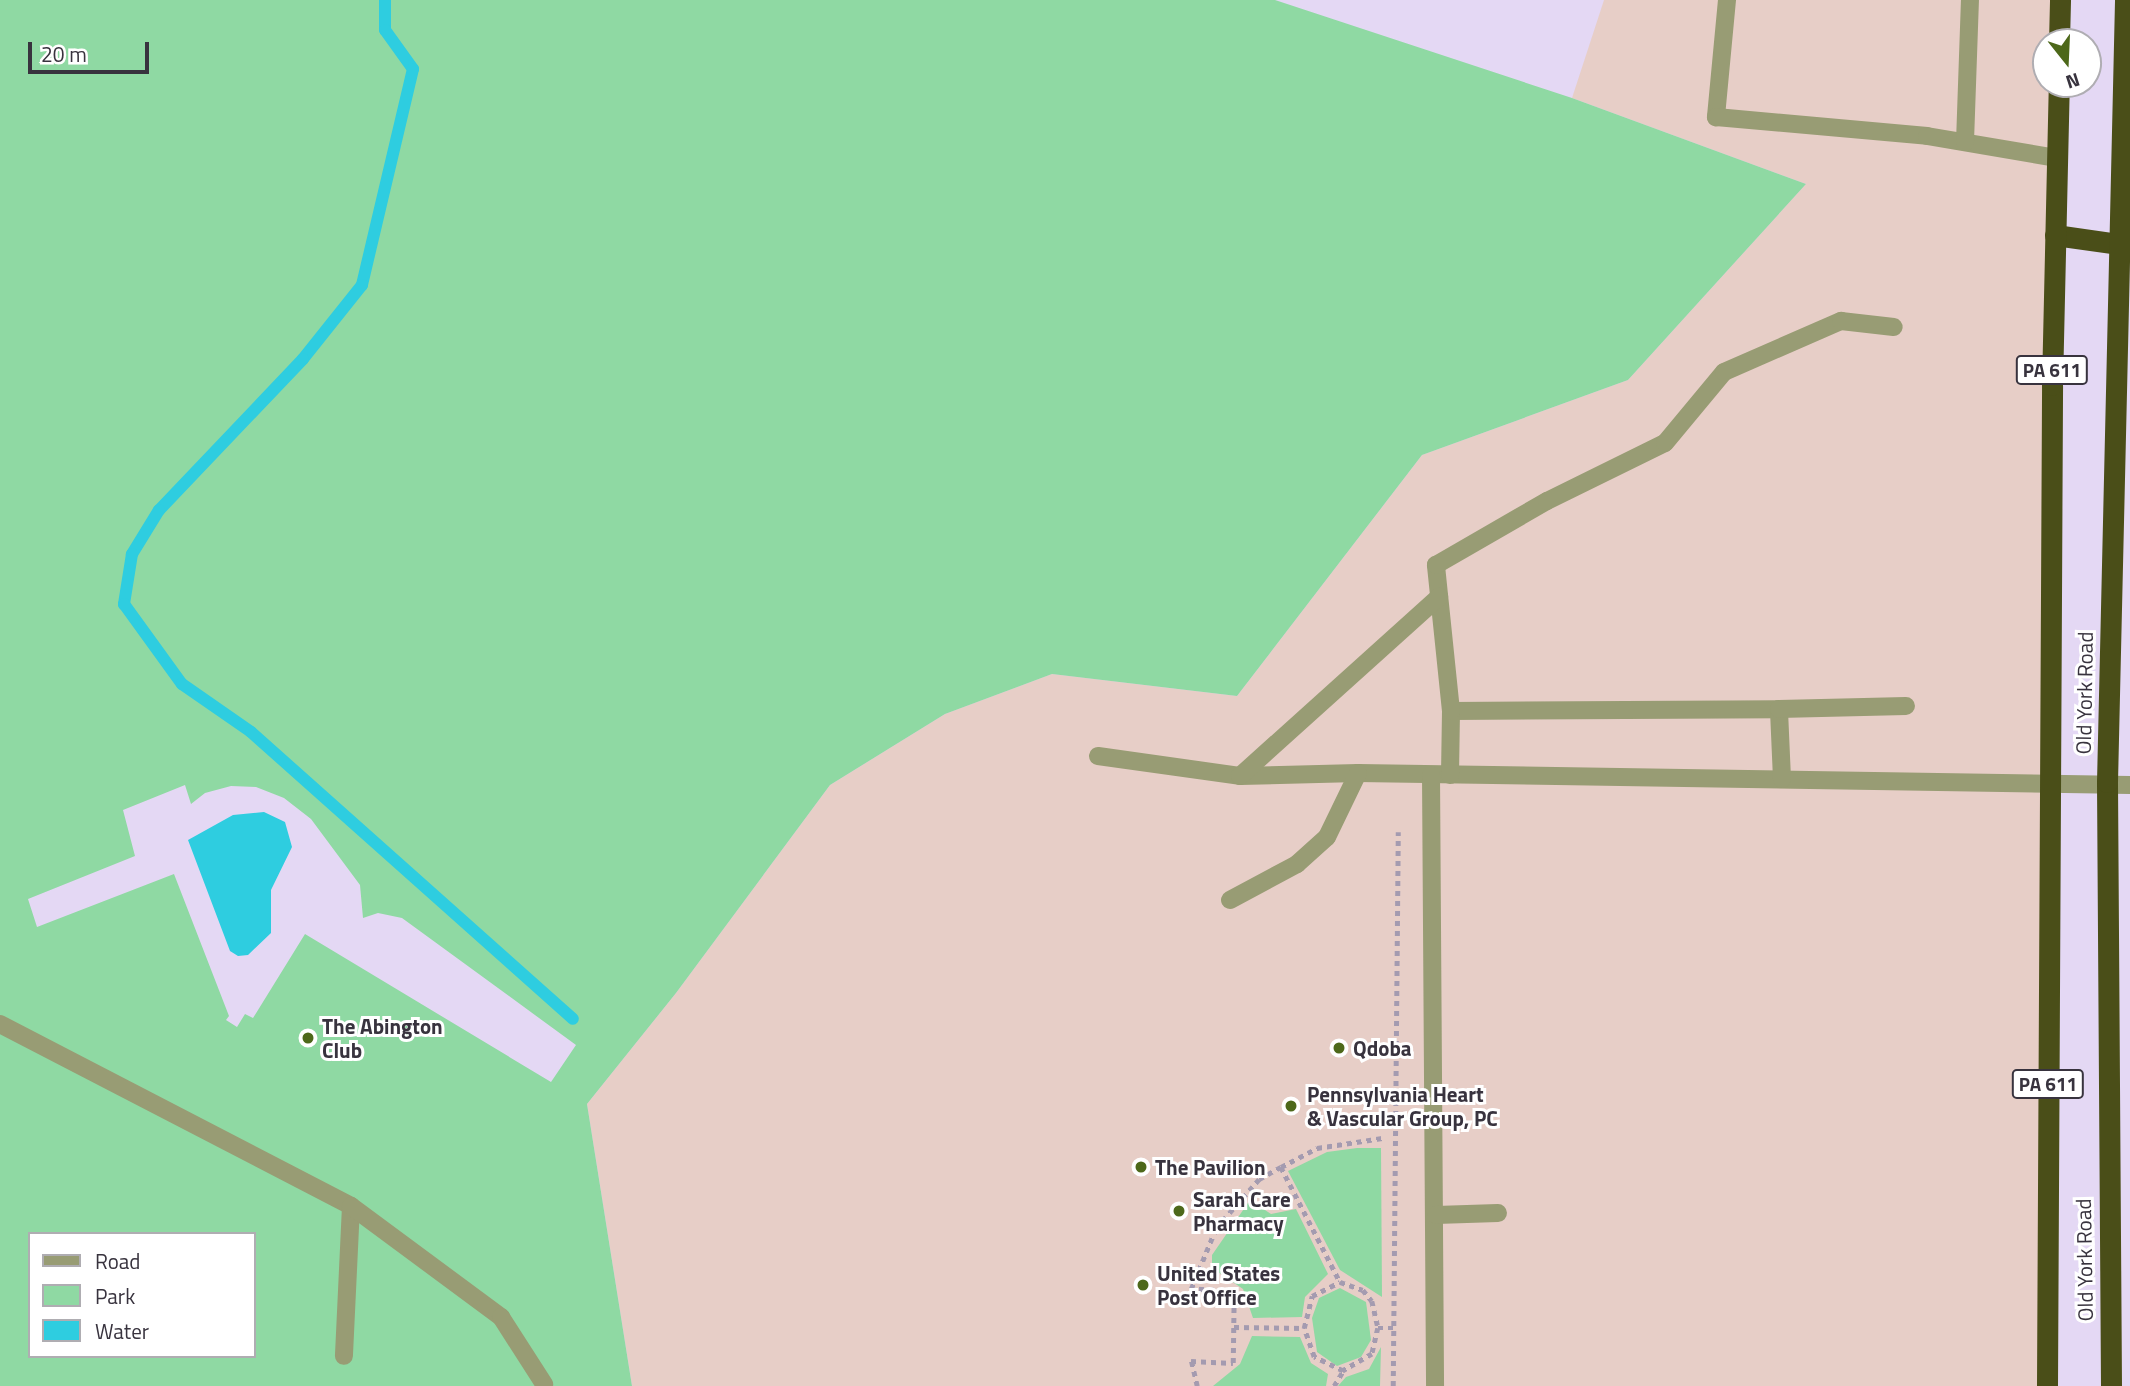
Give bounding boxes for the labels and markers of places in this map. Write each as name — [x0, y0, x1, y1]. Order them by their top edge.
place label: The Abington Club — [322, 1013, 443, 1063]
marker: The Abington Club — [300, 1030, 316, 1046]
place label: Qdoba — [1353, 1035, 1412, 1061]
marker: Qdoba — [1331, 1040, 1347, 1056]
place label: Pennsylvania Heart & Vascular Group, PC — [1307, 1081, 1498, 1131]
marker: Pennsylvania Heart & Vascular Group, PC — [1281, 1096, 1301, 1116]
place label: The Pavilion — [1155, 1154, 1266, 1180]
marker: The Pavilion — [1133, 1159, 1149, 1175]
place label: Sarah Care Pharmacy — [1193, 1186, 1291, 1236]
marker: Sarah Care Pharmacy — [1171, 1203, 1187, 1219]
place label: United States Post Office — [1157, 1260, 1280, 1310]
marker: United States Post Office — [1135, 1277, 1151, 1293]

